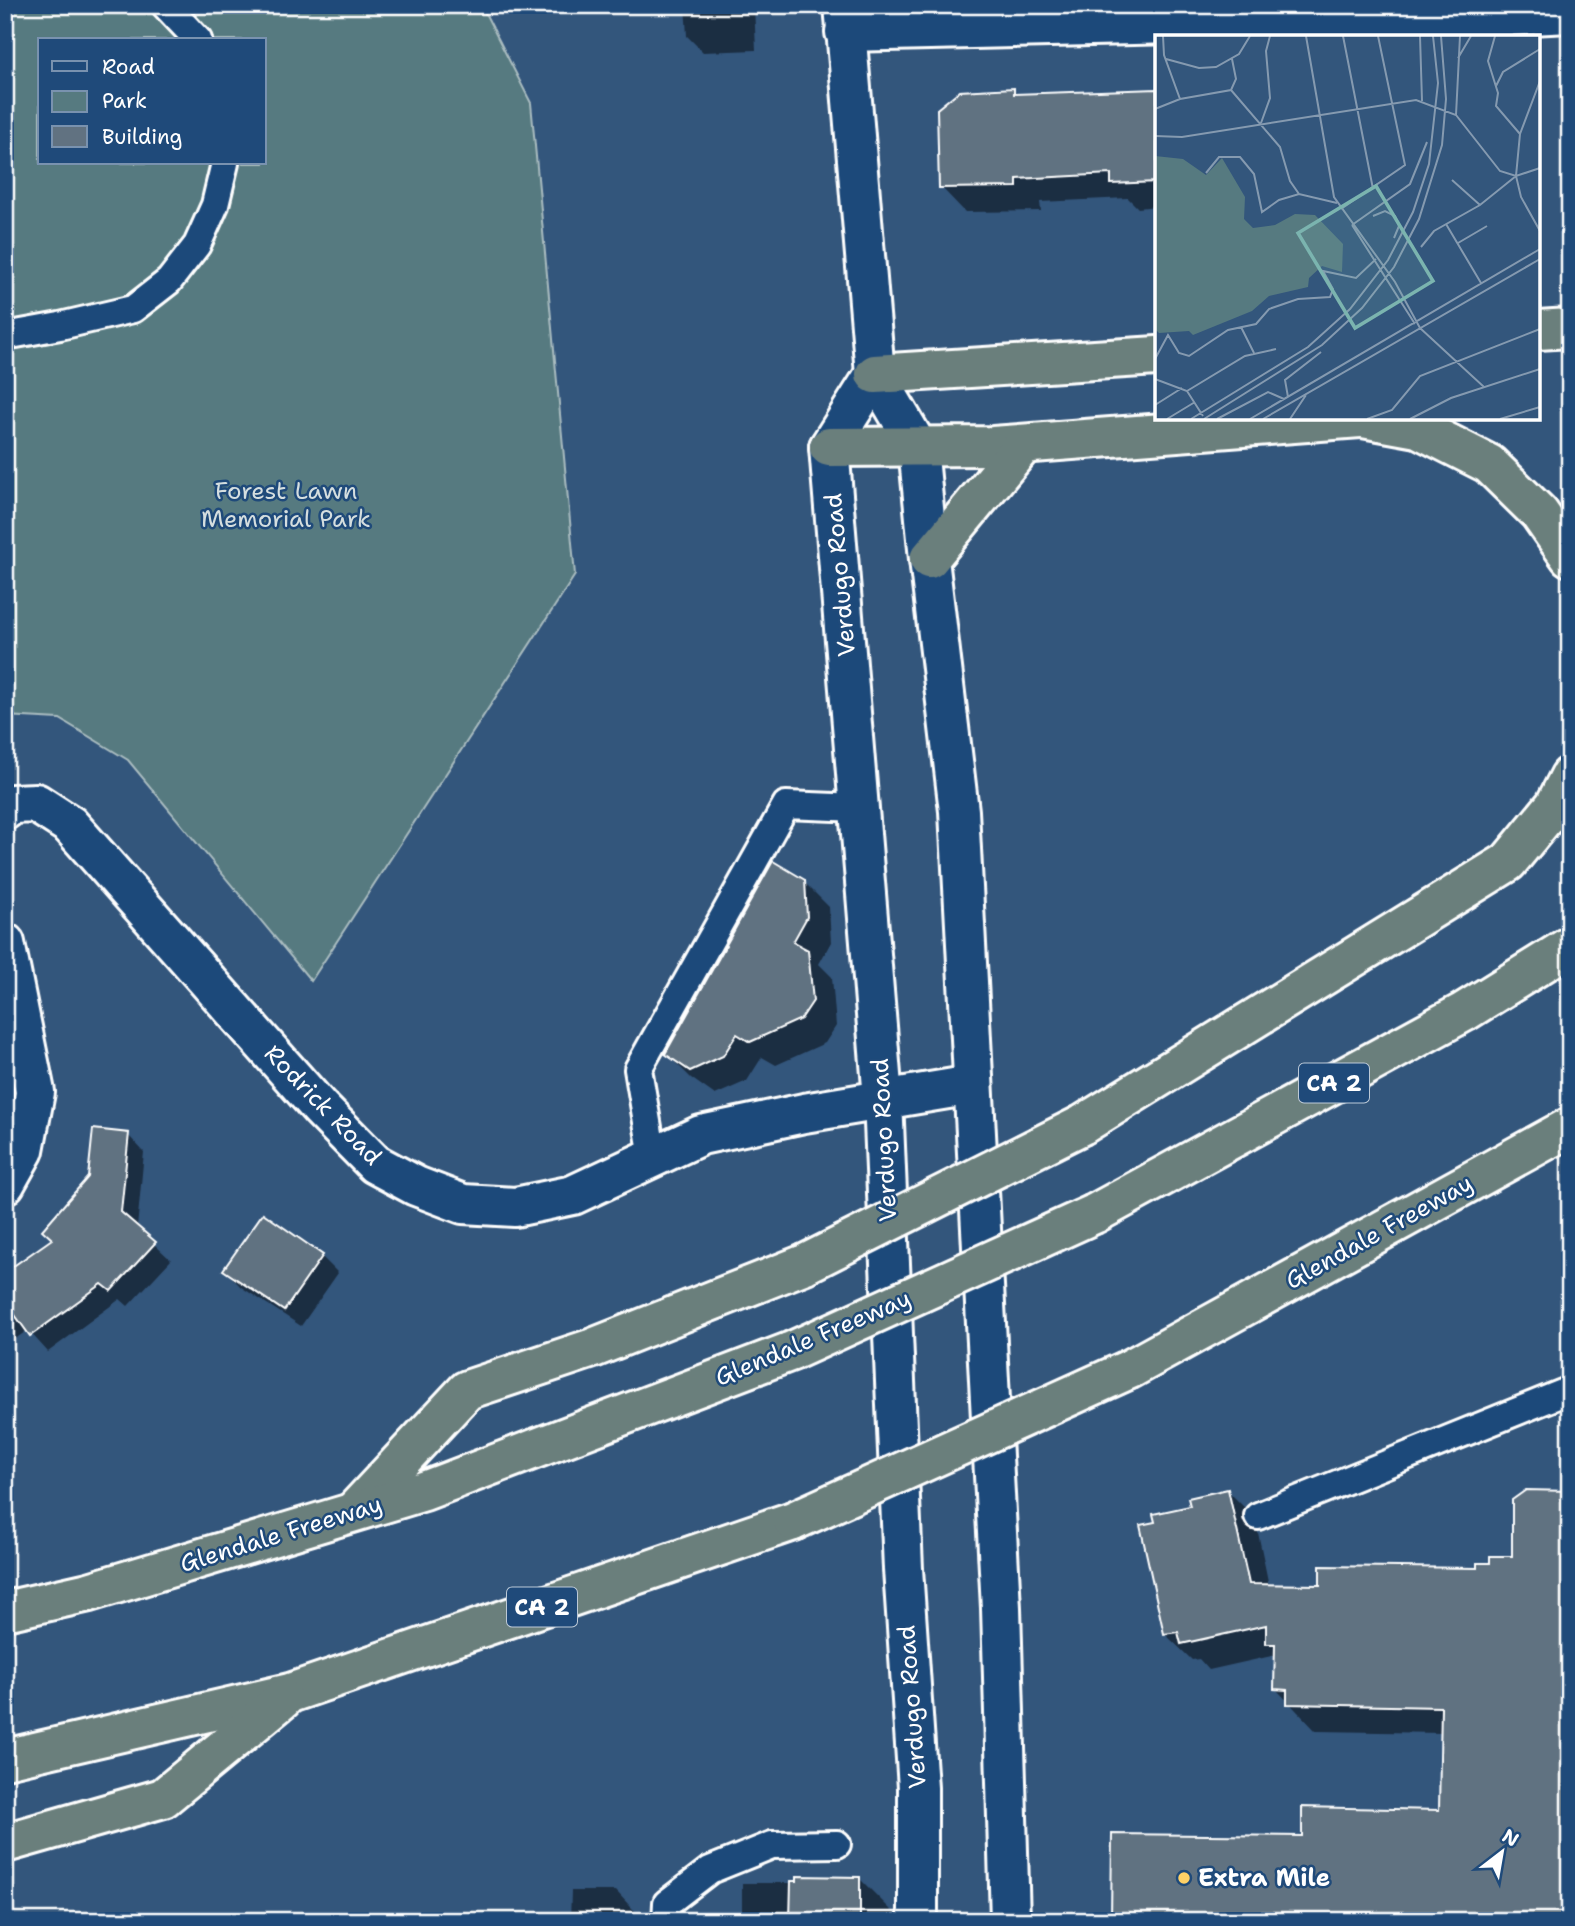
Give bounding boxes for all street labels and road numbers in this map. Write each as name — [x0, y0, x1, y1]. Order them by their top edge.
street label: Verdugo Road — [817, 492, 863, 658]
street label: Rodrick Road — [257, 1038, 389, 1172]
street label: Verdugo Road — [864, 1057, 904, 1223]
road number: CA 2 — [1299, 1064, 1369, 1102]
street label: Glendale Freeway — [1280, 1167, 1478, 1297]
street label: Glendale Freeway — [710, 1282, 916, 1394]
street label: Glendale Freeway — [176, 1488, 386, 1580]
road number: CA 2 — [507, 1588, 577, 1626]
street label: Verdugo Road — [890, 1624, 934, 1790]

